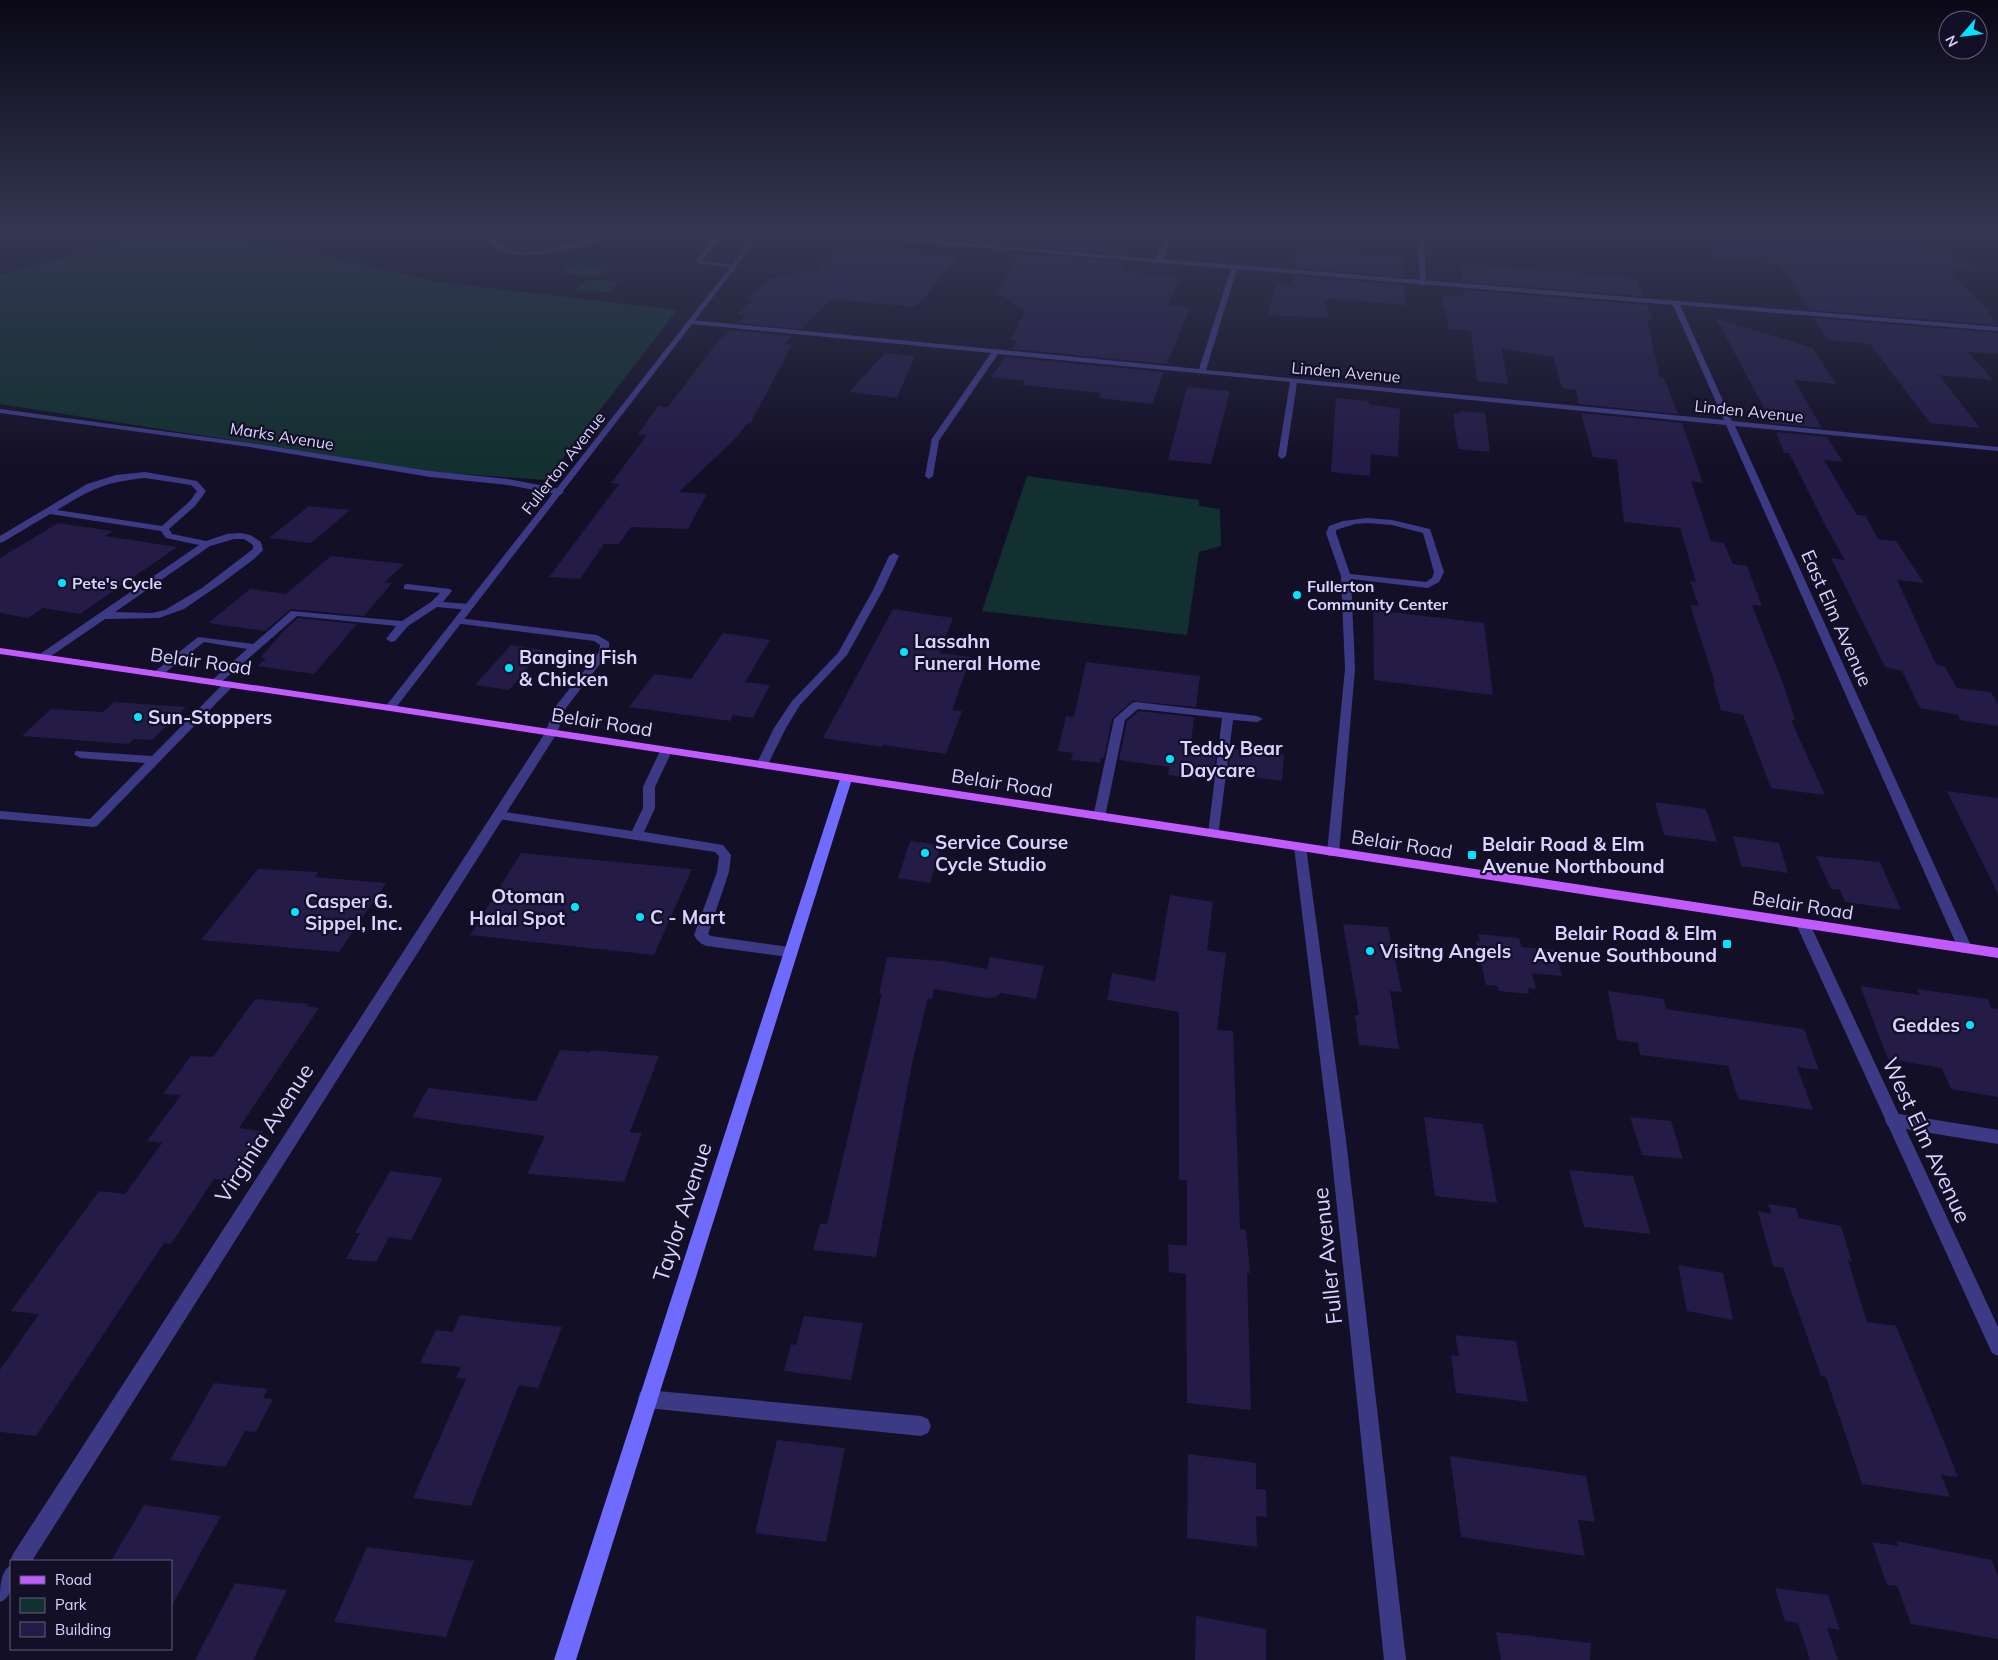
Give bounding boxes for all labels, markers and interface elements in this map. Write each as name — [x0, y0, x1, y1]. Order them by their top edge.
north arrow — [1938, 10, 1988, 60]
text: N — [1941, 32, 1962, 50]
street label: Linden Avenue — [1291, 357, 1401, 387]
street label: Linden Avenue — [1694, 395, 1804, 427]
street label: Fullerton Avenue — [517, 408, 609, 518]
street label: Marks Avenue — [229, 418, 335, 454]
street label: East Elm Avenue — [1796, 546, 1878, 690]
place label: Pete's Cycle — [72, 573, 162, 593]
place label: Fullerton Community Center — [1307, 576, 1449, 614]
marker: Pete's Cycle — [56, 577, 68, 589]
marker: Fullerton Community Center — [1291, 589, 1303, 601]
place label: Lassahn Funeral Home — [914, 629, 1041, 675]
street label: Belair Road — [149, 642, 253, 680]
place label: Banging Fish & Chicken — [519, 645, 637, 691]
marker: Lassahn Funeral Home — [898, 646, 910, 658]
marker: Banging Fish & Chicken — [503, 662, 515, 674]
street label: Belair Road — [550, 702, 654, 742]
place label: Sun-Stoppers — [148, 705, 272, 729]
marker: Sun-Stoppers — [132, 711, 144, 723]
place label: Teddy Bear Daycare — [1180, 736, 1283, 782]
marker: Teddy Bear Daycare — [1164, 753, 1176, 765]
street label: Belair Road — [950, 763, 1054, 803]
street label: Belair Road — [1350, 824, 1454, 864]
place label: Service Course Cycle Studio — [935, 830, 1068, 876]
place label: Belair Road & Elm Avenue Northbound — [1482, 832, 1665, 878]
marker: Service Course Cycle Studio — [919, 847, 931, 859]
marker: Belair Road & Elm Avenue Northbound — [1466, 849, 1478, 861]
place label: Otoman Halal Spot — [469, 884, 565, 930]
street label: Belair Road — [1751, 885, 1855, 925]
place label: Casper G. Sippel, Inc. — [305, 889, 402, 935]
marker: Otoman Halal Spot — [569, 901, 581, 913]
place label: C - Mart — [650, 905, 725, 929]
marker: Casper G. Sippel, Inc. — [289, 906, 301, 918]
marker: C - Mart — [634, 911, 646, 923]
place label: Belair Road & Elm Avenue Southbound — [1533, 921, 1717, 967]
marker: Belair Road & Elm Avenue Southbound — [1721, 938, 1733, 950]
place label: Visitng Angels — [1379, 939, 1511, 963]
marker: Visitng Angels — [1364, 945, 1376, 957]
place label: Geddes — [1892, 1013, 1960, 1037]
marker: Geddes — [1964, 1019, 1976, 1031]
street label: West Elm Avenue — [1876, 1053, 1978, 1227]
street label: Virginia Avenue — [209, 1058, 319, 1208]
street label: Taylor Avenue — [646, 1139, 718, 1285]
street label: Fuller Avenue — [1306, 1186, 1348, 1326]
legend — [10, 1560, 172, 1650]
text: Road — [55, 1570, 92, 1589]
text: Park — [55, 1595, 87, 1614]
text: Building — [55, 1620, 111, 1639]

